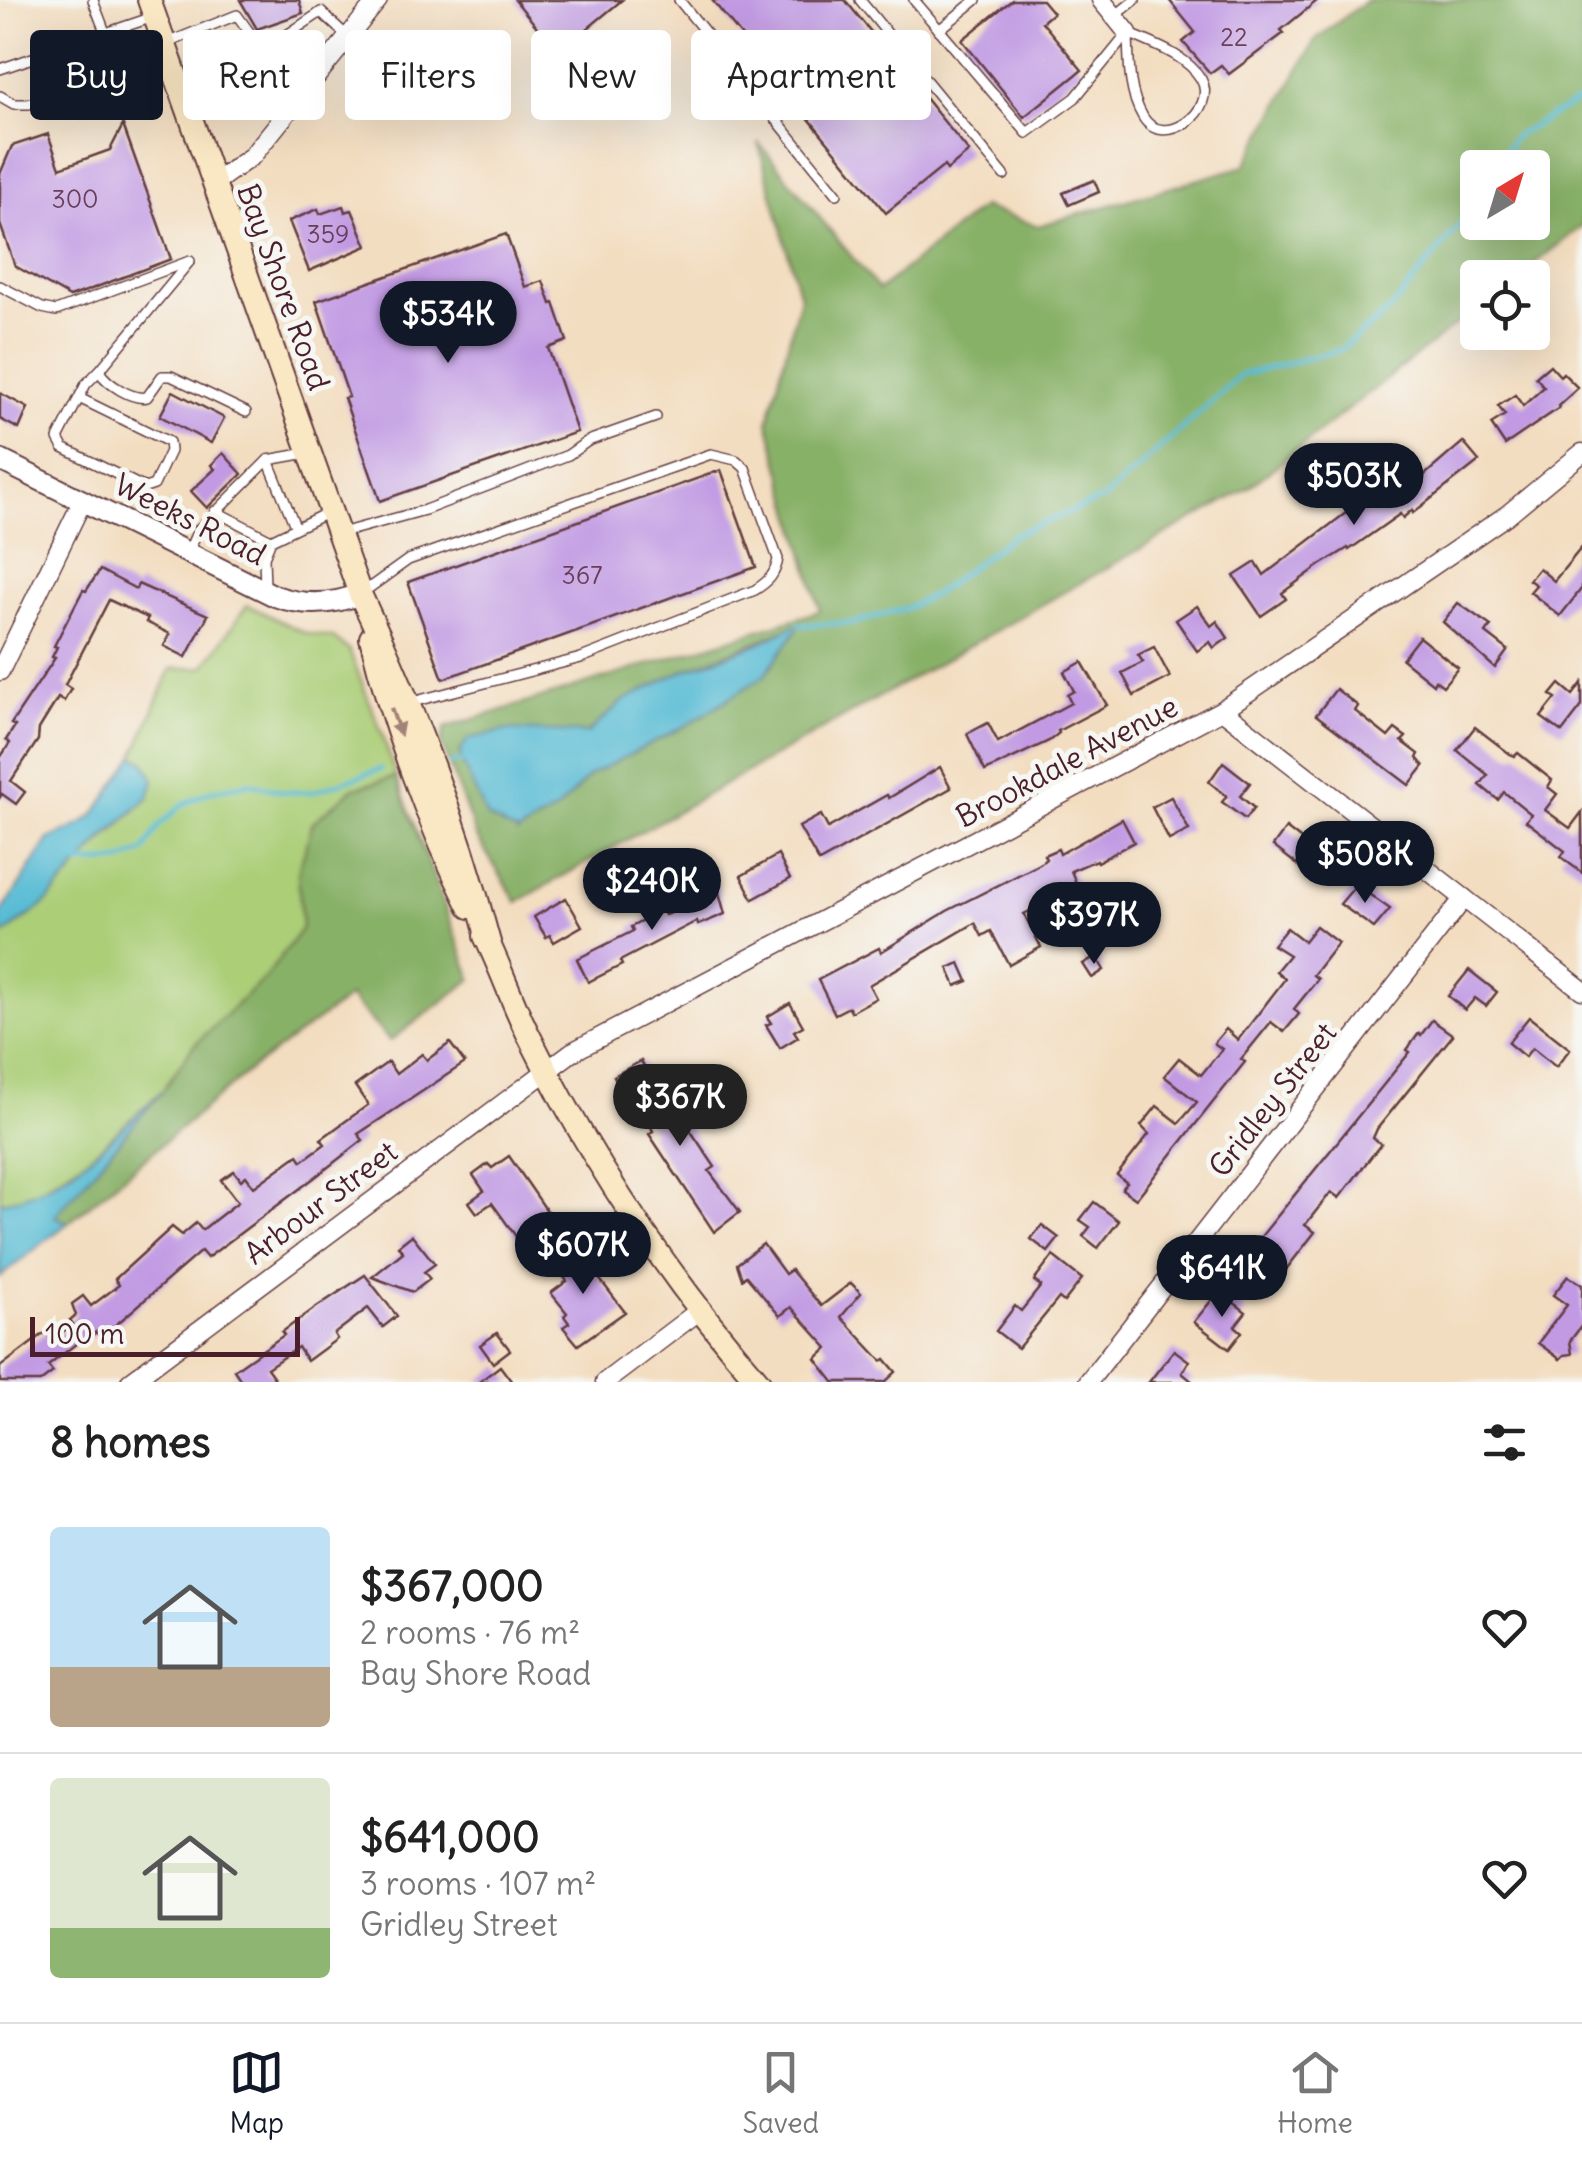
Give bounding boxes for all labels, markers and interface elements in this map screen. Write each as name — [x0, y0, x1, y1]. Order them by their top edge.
house number: 22 — [1220, 21, 1248, 53]
chip: Buy — [30, 30, 163, 120]
chip: Rent — [183, 30, 325, 120]
chip: Filters — [345, 30, 511, 120]
chip: New — [531, 30, 671, 120]
chip: Apartment — [691, 30, 931, 120]
north arrow — [1460, 150, 1550, 240]
map controls — [1460, 150, 1550, 350]
street label: Bay Shore Road — [229, 178, 339, 395]
house number: 300 — [51, 183, 99, 215]
house number: 359 — [307, 218, 349, 250]
button: locate — [1460, 260, 1550, 350]
pin: $534K — [378, 281, 518, 366]
text: $534K — [402, 293, 494, 334]
pin: $503K — [1284, 443, 1424, 528]
text: $503K — [1306, 455, 1402, 496]
street label: Weeks Road — [108, 465, 273, 573]
house number: 367 — [562, 559, 602, 591]
street label: Brookdale Avenue — [949, 687, 1184, 836]
one-way arrow — [389, 707, 404, 737]
pin: $508K — [1295, 821, 1435, 906]
text: $508K — [1317, 833, 1413, 874]
pin: $240K — [582, 848, 722, 933]
text: $240K — [605, 860, 699, 901]
pin: $397K — [1024, 882, 1164, 967]
text: $397K — [1049, 894, 1139, 935]
street label: Gridley Street — [1200, 1015, 1344, 1184]
pin: $367K — [610, 1064, 750, 1149]
text: $367K — [635, 1076, 725, 1117]
street label: Arbour Street — [236, 1132, 404, 1272]
pin: $607K — [513, 1212, 653, 1297]
text: $607K — [537, 1224, 629, 1265]
pin: $641K — [1152, 1235, 1292, 1320]
text: $641K — [1179, 1247, 1265, 1288]
scale bar — [30, 1312, 300, 1356]
text: 100 m — [45, 1316, 124, 1352]
icon: filters — [1477, 1415, 1532, 1470]
text: 8 homes — [50, 1416, 211, 1468]
text: $367,000 — [360, 1560, 544, 1612]
icon: home — [130, 1567, 250, 1687]
icon: heart — [1477, 1600, 1532, 1655]
text: 2 rooms · 76 m² — [360, 1612, 580, 1653]
text: Bay Shore Road — [360, 1653, 591, 1694]
text: $641,000 — [360, 1811, 540, 1863]
icon: home — [130, 1818, 250, 1938]
icon: heart — [1477, 1851, 1532, 1906]
text: 3 rooms · 107 m² — [360, 1863, 596, 1904]
text: Gridley Street — [360, 1904, 558, 1945]
tab: Map — [229, 2045, 284, 2141]
tab: Saved — [742, 2045, 819, 2141]
tab: Home — [1277, 2045, 1353, 2141]

